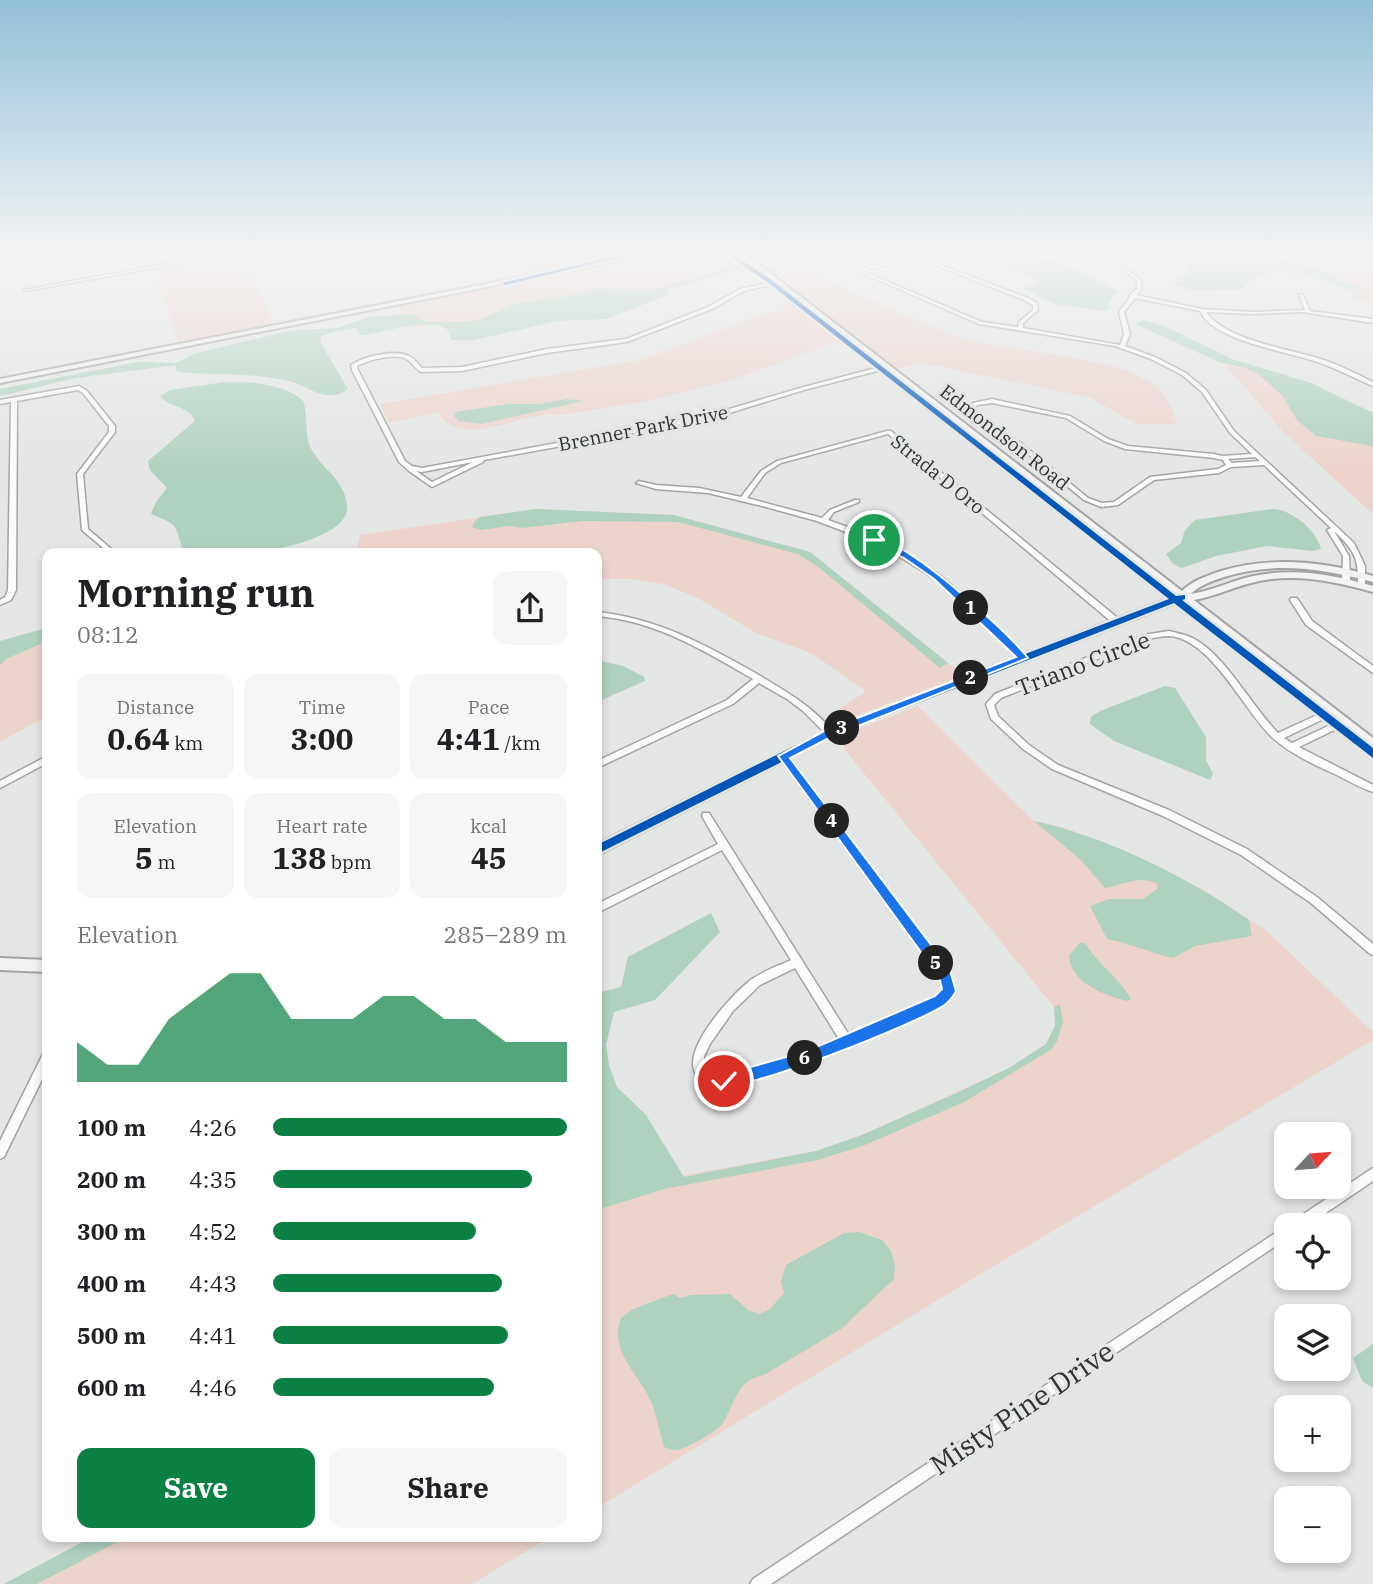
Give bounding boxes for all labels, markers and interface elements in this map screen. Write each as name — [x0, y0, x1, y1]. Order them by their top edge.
street label: Edmondson Road — [935, 379, 1075, 495]
street label: Brenner Park Drive — [556, 400, 730, 456]
street label: Strada D Oro — [886, 429, 990, 519]
pin — [844, 510, 904, 570]
icon: arrive — [855, 521, 893, 559]
text: Morning run — [77, 568, 315, 617]
button: share — [493, 571, 567, 645]
pin: 1 — [954, 590, 988, 626]
text: 1 — [965, 595, 976, 619]
text: 08:12 — [77, 619, 139, 649]
street label: Triano Circle — [1011, 624, 1154, 702]
pin: 2 — [954, 660, 988, 696]
text: 2 — [965, 665, 976, 689]
text: Distance — [117, 695, 194, 719]
text: Time — [299, 695, 345, 719]
text: Pace — [468, 695, 510, 719]
pin: 3 — [824, 710, 860, 746]
text: 3 — [836, 715, 847, 739]
text: 0.64 — [107, 719, 170, 758]
text: 3:00 — [290, 719, 354, 758]
text: 4:41 — [437, 719, 500, 758]
text: km — [170, 731, 203, 755]
text: /km — [500, 731, 541, 755]
pin: 4 — [814, 804, 850, 838]
text: 4 — [826, 808, 837, 832]
text: Elevation — [113, 814, 197, 838]
text: Heart rate — [277, 814, 367, 838]
text: kcal — [470, 814, 507, 838]
text: 5 — [135, 838, 153, 877]
text: 138 — [272, 838, 326, 877]
text: 45 — [471, 838, 507, 877]
text: m — [153, 850, 176, 874]
text: bpm — [326, 850, 372, 874]
text: Elevation — [77, 919, 178, 949]
text: 285–289 m — [443, 919, 567, 949]
pin: 5 — [918, 946, 954, 981]
text: 5 — [930, 950, 941, 974]
pin: 6 — [788, 1040, 822, 1076]
text: 6 — [799, 1045, 810, 1069]
pin — [694, 1051, 754, 1111]
icon: check — [705, 1062, 743, 1100]
text: 100 m — [77, 1112, 146, 1142]
text: 4:26 — [189, 1112, 237, 1142]
north arrow — [1274, 1122, 1351, 1199]
map controls — [1274, 1122, 1351, 1563]
text: 200 m — [77, 1164, 146, 1194]
text: 4:35 — [189, 1164, 237, 1194]
button: locate — [1274, 1213, 1351, 1290]
text: 300 m — [77, 1216, 146, 1246]
text: 4:52 — [189, 1216, 237, 1246]
text: 400 m — [77, 1268, 146, 1298]
text: 4:43 — [189, 1268, 237, 1298]
button: layers — [1274, 1304, 1351, 1381]
text: 500 m — [77, 1320, 146, 1350]
text: 4:41 — [189, 1320, 237, 1350]
street label: Misty Pine Drive — [922, 1332, 1121, 1483]
text: 600 m — [77, 1372, 146, 1402]
text: 4:46 — [189, 1372, 237, 1402]
button: + — [1274, 1395, 1351, 1472]
button: Save — [77, 1448, 315, 1528]
button: Share — [329, 1448, 567, 1528]
button: − — [1274, 1486, 1351, 1563]

